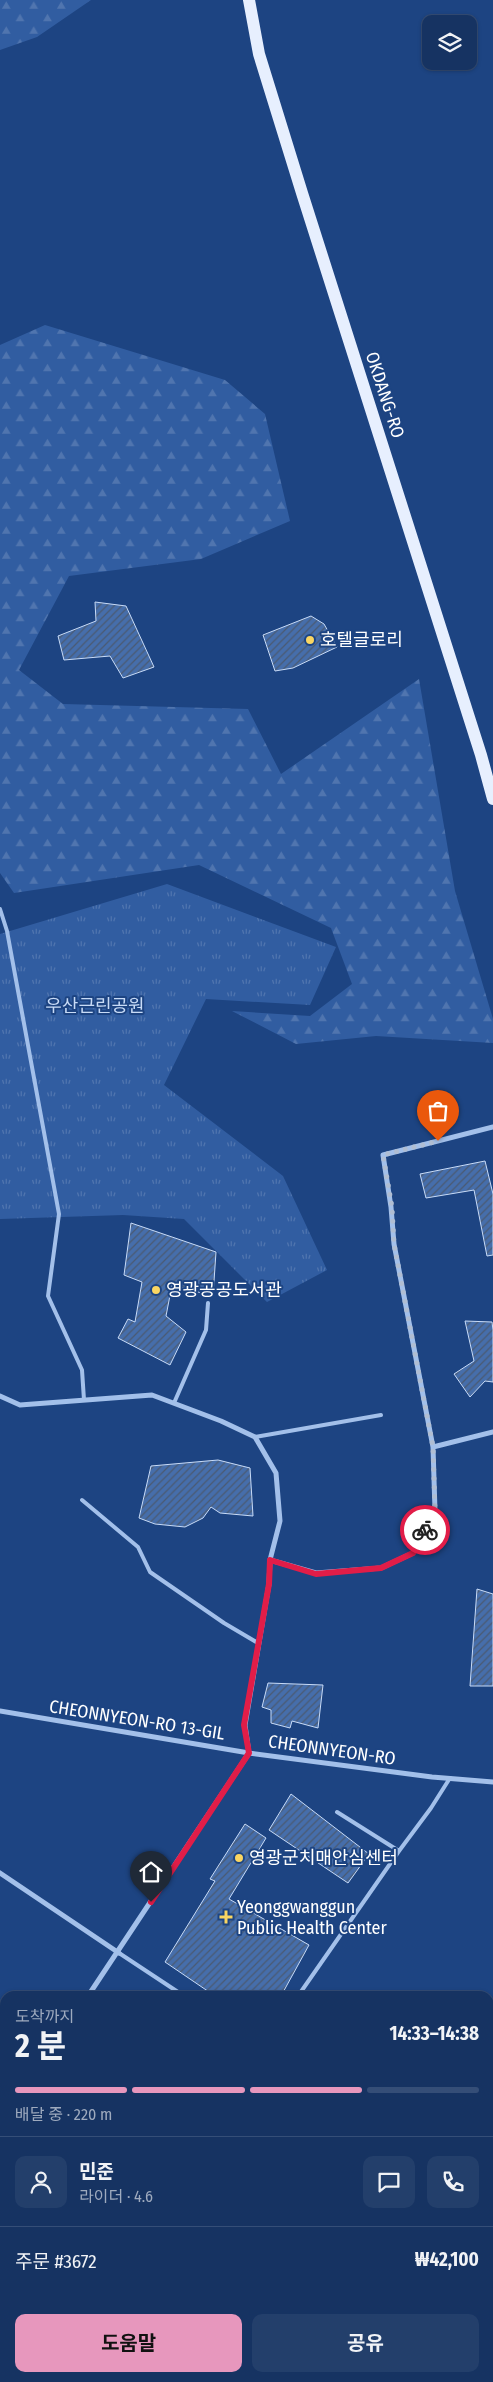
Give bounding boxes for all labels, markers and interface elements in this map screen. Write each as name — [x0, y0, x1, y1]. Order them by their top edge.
map controls — [422, 15, 477, 70]
button: layers — [422, 15, 477, 70]
street label: OKDANG-RO — [361, 349, 409, 441]
place label: 호텔글로리 — [320, 629, 403, 651]
marker: 호텔글로리 — [304, 634, 316, 646]
park label: 우산근린공원 — [45, 995, 145, 1017]
pin — [417, 1090, 459, 1141]
icon: bag — [424, 1097, 452, 1125]
place label: 영광공공도서관 — [166, 1279, 282, 1301]
marker: 영광공공도서관 — [150, 1284, 162, 1296]
courier — [400, 1505, 450, 1555]
icon: bike — [411, 1516, 439, 1544]
street label: CHEONNYEON-RO 13-GIL — [48, 1695, 226, 1745]
street label: CHEONNYEON-RO — [267, 1730, 397, 1770]
place label: 영광군치매안심센터 — [249, 1847, 398, 1869]
pin — [130, 1851, 172, 1902]
marker: 영광군치매안심센터 — [233, 1852, 245, 1864]
icon: home — [137, 1858, 165, 1886]
place label: Yeonggwanggun Public Health Center — [237, 1896, 387, 1939]
marker: Yeonggwanggun Public Health Center — [219, 1910, 233, 1924]
text: 도착까지 — [15, 2007, 74, 2026]
text: 14:33–14:38 — [389, 2022, 479, 2045]
text: 2 분 — [15, 2027, 66, 2065]
text: 배달 중 · 220 m — [15, 2105, 112, 2124]
button: person — [15, 2156, 67, 2208]
button: chat — [363, 2156, 415, 2208]
button: phone — [427, 2156, 479, 2208]
text: 민준 — [79, 2160, 114, 2183]
text: 라이더 · 4.6 — [79, 2187, 153, 2206]
text: ₩42,100 — [415, 2248, 479, 2271]
text: 주문 #3672 — [15, 2250, 97, 2273]
button: 도움말 — [15, 2314, 242, 2372]
button: 공유 — [252, 2314, 479, 2372]

